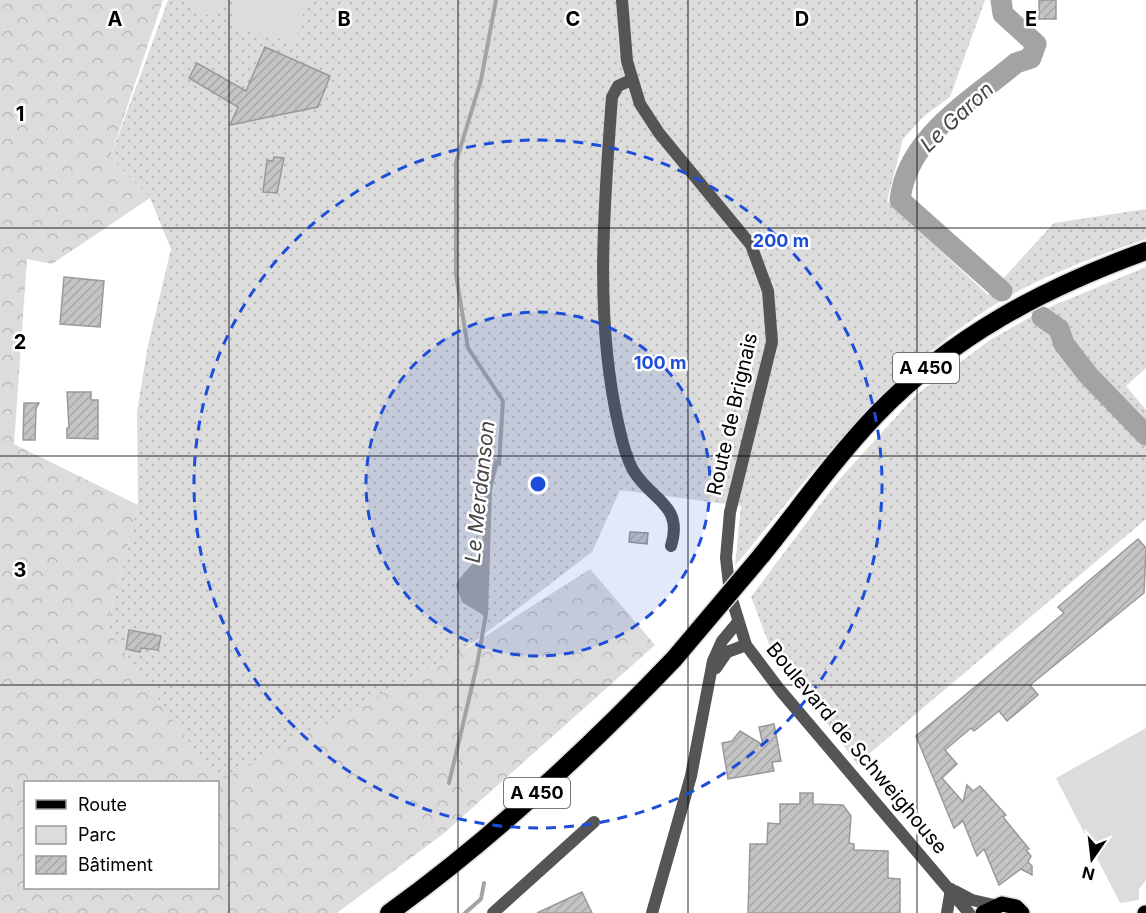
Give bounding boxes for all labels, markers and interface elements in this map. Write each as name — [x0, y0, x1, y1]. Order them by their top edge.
text: A — [108, 7, 123, 31]
text: B — [337, 7, 351, 31]
text: C — [566, 7, 580, 31]
text: D — [795, 7, 809, 31]
text: E — [1025, 7, 1037, 31]
water label: Le Garon — [915, 76, 998, 157]
text: 1 — [16, 102, 24, 126]
text: 200 m — [753, 230, 809, 251]
text: 2 — [14, 330, 26, 354]
street label: Route de Brignais — [702, 330, 762, 498]
text: 100 m — [634, 352, 686, 373]
road number: A 450 — [893, 353, 959, 383]
water label: Le Merdanson — [460, 420, 499, 564]
centre of rings — [528, 474, 548, 494]
text: 3 — [14, 558, 26, 582]
street label: Boulevard de Schweighouse — [761, 637, 953, 859]
road number: A 450 — [504, 778, 570, 808]
legend — [24, 781, 219, 889]
text: Route — [78, 794, 127, 815]
text: Parc — [78, 824, 116, 845]
north arrow — [1062, 829, 1122, 889]
text: Bâtiment — [78, 854, 153, 875]
text: N — [1080, 862, 1097, 885]

